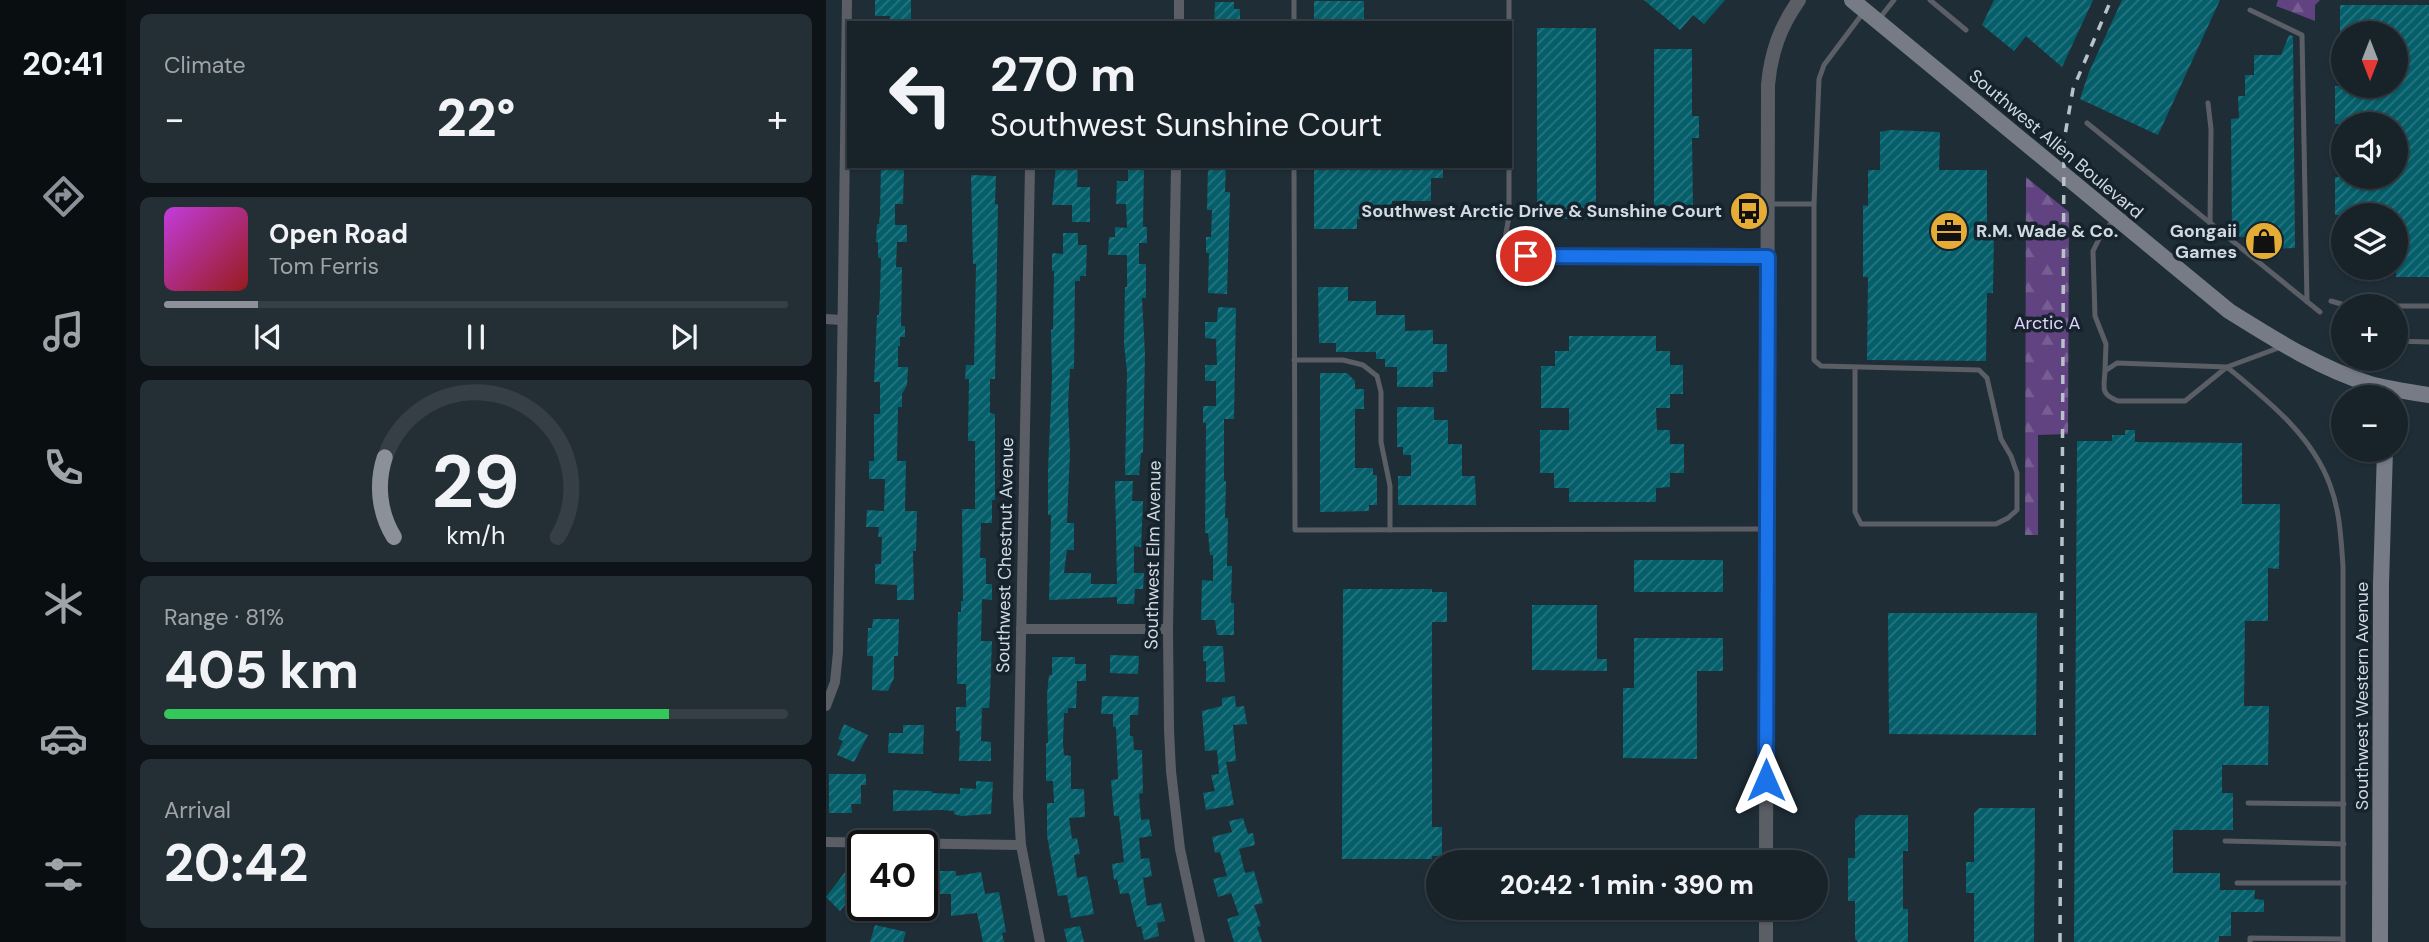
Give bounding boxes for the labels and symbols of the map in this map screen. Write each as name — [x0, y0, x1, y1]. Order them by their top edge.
north arrow — [2331, 21, 2408, 98]
street label: Southwest Allen Boulevard — [1964, 64, 2148, 224]
bus stop icon: Southwest Arctic Drive & Sunshine Court — [1728, 190, 1770, 232]
place label: Southwest Arctic Drive & Sunshine Court — [1361, 199, 1722, 223]
office icon: R.M. Wade & Co. — [1928, 210, 1970, 252]
place label: R.M. Wade & Co. — [1976, 219, 2118, 243]
place label: Gongaii Games — [2170, 219, 2237, 264]
shop icon: Gongaii Games — [2243, 220, 2285, 262]
pin — [1496, 226, 1556, 286]
park label: Arctic A — [2014, 311, 2080, 335]
street label: Southwest Chestnut Avenue — [991, 437, 1019, 673]
street label: Southwest Elm Avenue — [1139, 460, 1167, 650]
street label: Southwest Western Avenue — [2350, 582, 2374, 810]
position arrow — [1729, 743, 1803, 817]
speed limit sign: 40 — [847, 830, 938, 921]

